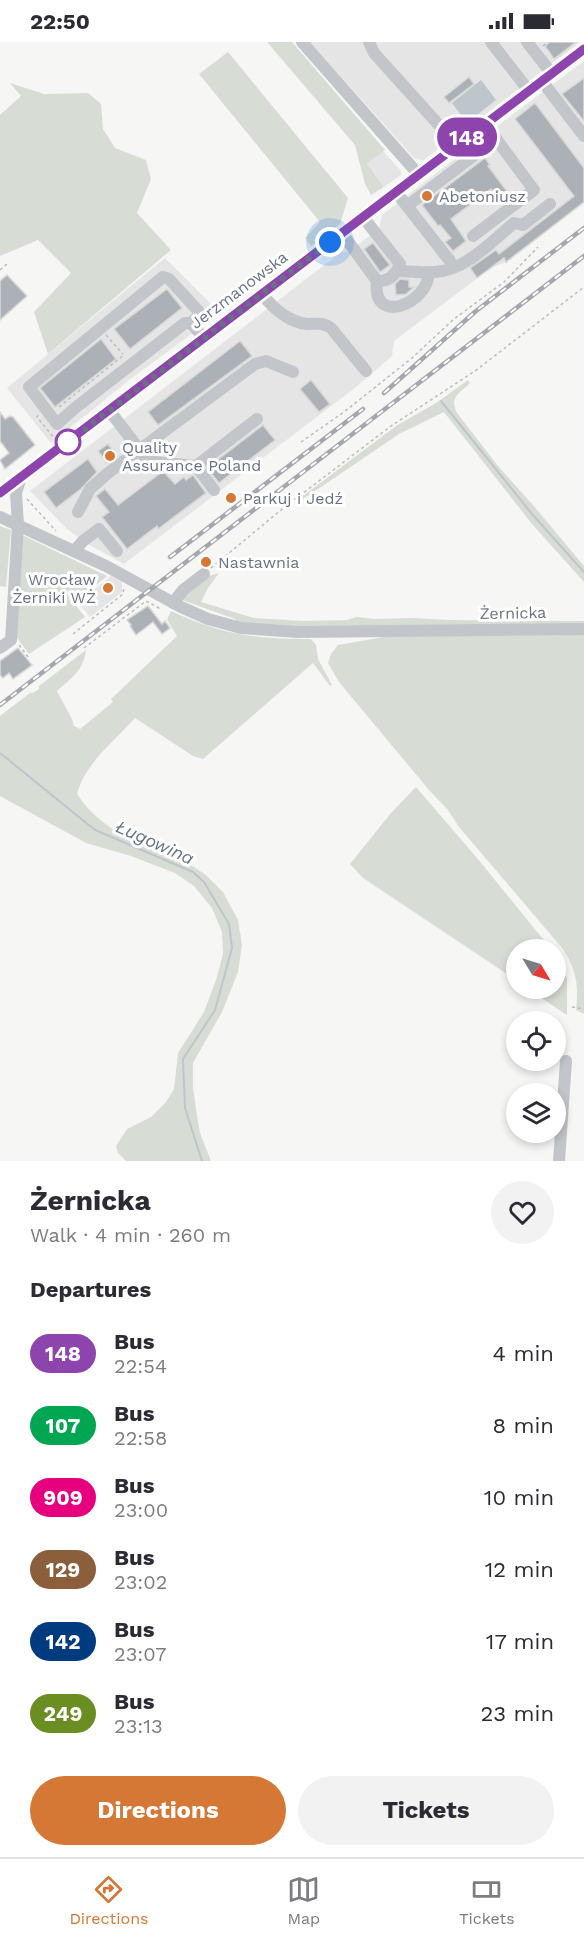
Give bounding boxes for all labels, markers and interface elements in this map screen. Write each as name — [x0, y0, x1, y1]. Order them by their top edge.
text: 22:50 — [30, 9, 90, 34]
line badge: 148 — [432, 118, 502, 157]
text: 148 — [449, 125, 485, 150]
place label: Abetoniusz — [439, 187, 526, 206]
marker: Abetoniusz — [420, 189, 434, 203]
your location — [315, 227, 345, 257]
street label: Jerzmanowska — [187, 247, 291, 333]
unlabelled marker — [55, 429, 81, 455]
place label: Quality Assurance Poland — [122, 438, 261, 475]
marker: Quality Assurance Poland — [103, 449, 117, 463]
place label: Parkuj i Jedź — [243, 489, 343, 508]
marker: Parkuj i Jedź — [224, 491, 238, 505]
place label: Nastawnia — [218, 553, 299, 572]
marker: Nastawnia — [199, 555, 213, 569]
place label: Wrocław Żerniki WŻ — [13, 570, 96, 607]
marker: Wrocław Żerniki WŻ — [101, 581, 115, 595]
street label: Żernicka — [480, 603, 546, 623]
water label: Ługowina — [113, 815, 197, 869]
north arrow — [506, 939, 566, 999]
map controls — [506, 939, 566, 1143]
button: locate — [506, 1011, 566, 1071]
button: layers — [506, 1083, 566, 1143]
button: heart — [491, 1181, 554, 1244]
text: Żernicka — [30, 1184, 151, 1217]
text: Walk · 4 min · 260 m — [30, 1223, 231, 1247]
text: Departures — [30, 1277, 151, 1302]
text: Bus — [114, 1329, 154, 1354]
text: 148 — [45, 1341, 81, 1366]
text: 4 min — [493, 1341, 554, 1366]
text: 22:54 — [114, 1354, 167, 1378]
text: Bus — [114, 1401, 154, 1426]
text: 107 — [46, 1413, 80, 1438]
text: 8 min — [493, 1413, 554, 1438]
text: 22:58 — [114, 1426, 167, 1450]
text: Bus — [114, 1473, 154, 1498]
text: 909 — [43, 1485, 83, 1510]
text: 10 min — [484, 1485, 554, 1510]
text: 23:00 — [114, 1498, 168, 1522]
text: Bus — [114, 1545, 154, 1570]
text: 129 — [46, 1557, 80, 1582]
text: 12 min — [485, 1557, 554, 1582]
text: 23:02 — [114, 1570, 167, 1594]
text: Bus — [114, 1617, 154, 1642]
text: 142 — [46, 1629, 80, 1654]
text: 17 min — [486, 1629, 554, 1654]
text: 23:07 — [114, 1642, 167, 1666]
text: Bus — [114, 1689, 154, 1714]
text: 249 — [44, 1701, 82, 1726]
text: 23 min — [480, 1701, 554, 1726]
text: 23:13 — [114, 1714, 163, 1738]
button: Directions — [30, 1776, 286, 1845]
button: Tickets — [298, 1776, 554, 1845]
tab: Directions — [69, 1873, 148, 1928]
tab: Map — [287, 1873, 320, 1928]
tab: Tickets — [459, 1873, 515, 1928]

